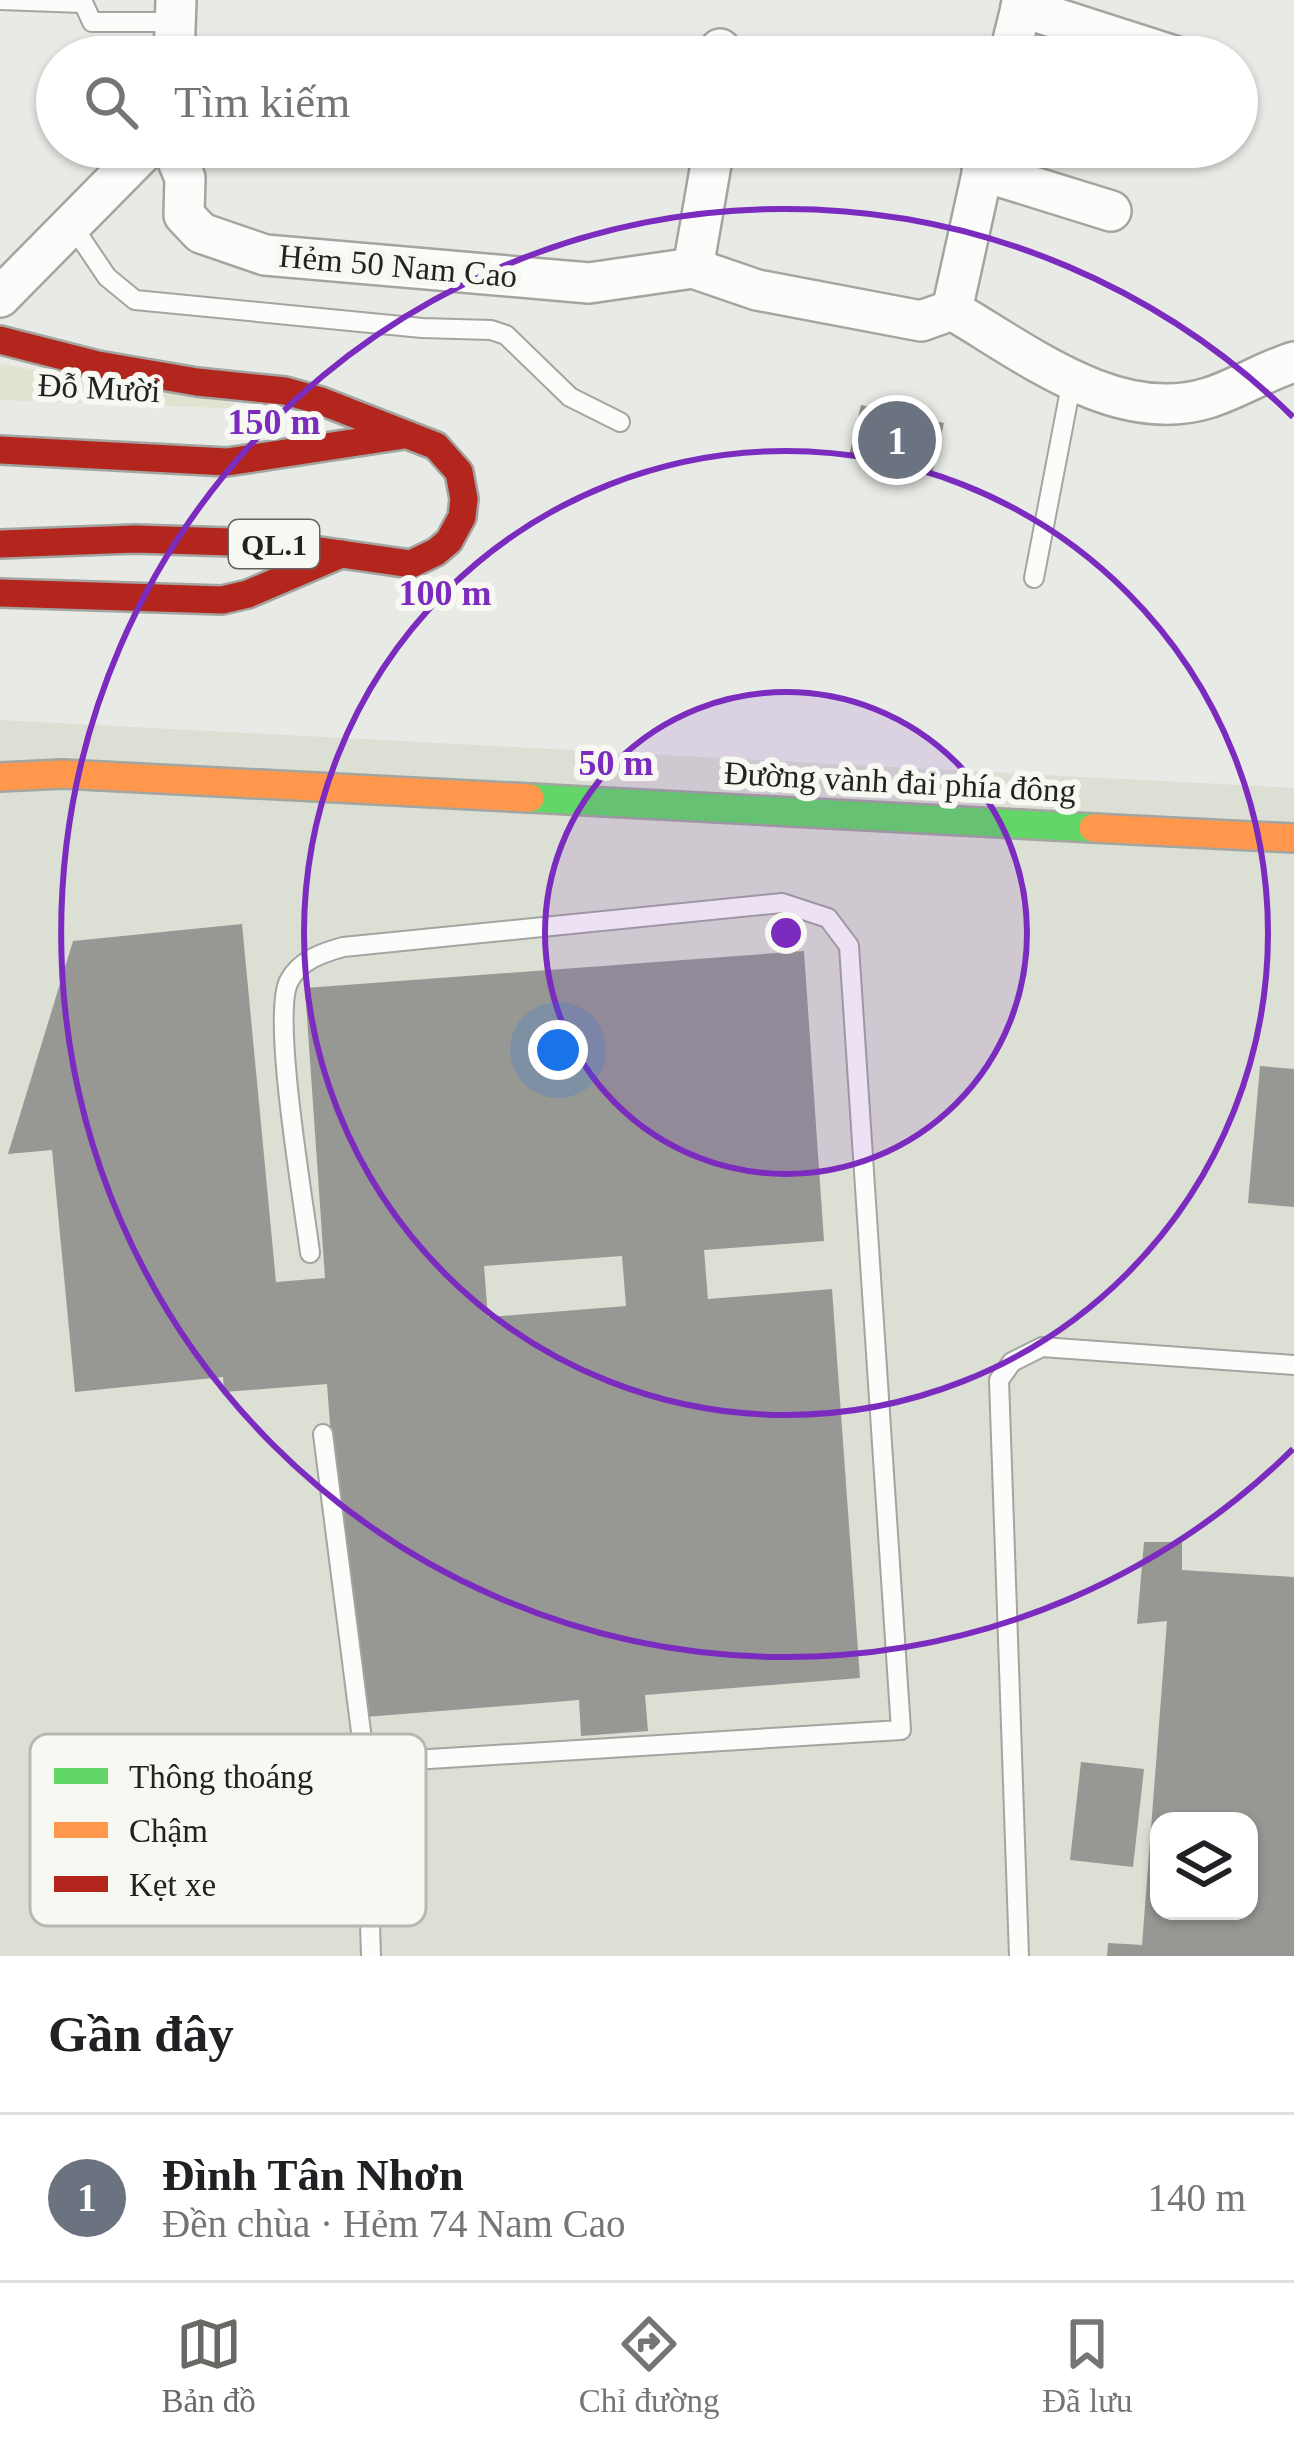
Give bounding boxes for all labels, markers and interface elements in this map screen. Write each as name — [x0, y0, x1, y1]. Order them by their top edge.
search box — [36, 36, 1258, 168]
icon: search — [78, 69, 144, 135]
text: Tìm kiếm — [174, 77, 350, 127]
street label: Hẻm 50 Nam Cao — [277, 238, 519, 294]
street label: Đỗ Mười — [37, 367, 161, 409]
pin: 1 — [858, 395, 936, 485]
text: 150 m — [228, 402, 321, 442]
road number: QL.1 — [229, 520, 319, 568]
text: 100 m — [399, 573, 492, 613]
text: 50 m — [579, 743, 654, 783]
street label: Đường vành đai phía đông — [723, 755, 1077, 809]
centre of rings — [765, 912, 807, 954]
your location — [528, 1020, 588, 1080]
legend — [30, 1734, 426, 1926]
text: Thông thoáng — [129, 1759, 313, 1795]
map controls — [1150, 1812, 1258, 1920]
button: layers — [1150, 1812, 1258, 1920]
text: Chậm — [129, 1813, 208, 1849]
text: Kẹt xe — [129, 1867, 216, 1903]
text: Gần đây — [48, 2006, 234, 2062]
text: Đình Tân Nhơn — [162, 2150, 464, 2200]
text: 1 — [77, 2176, 97, 2219]
text: 140 m — [1147, 2176, 1246, 2219]
text: Đền chùa · Hẻm 74 Nam Cao — [162, 2202, 626, 2245]
tab: Bản đồ — [161, 2311, 256, 2420]
tab: Chỉ đường — [579, 2311, 719, 2420]
tab: Đã lưu — [1042, 2311, 1133, 2420]

